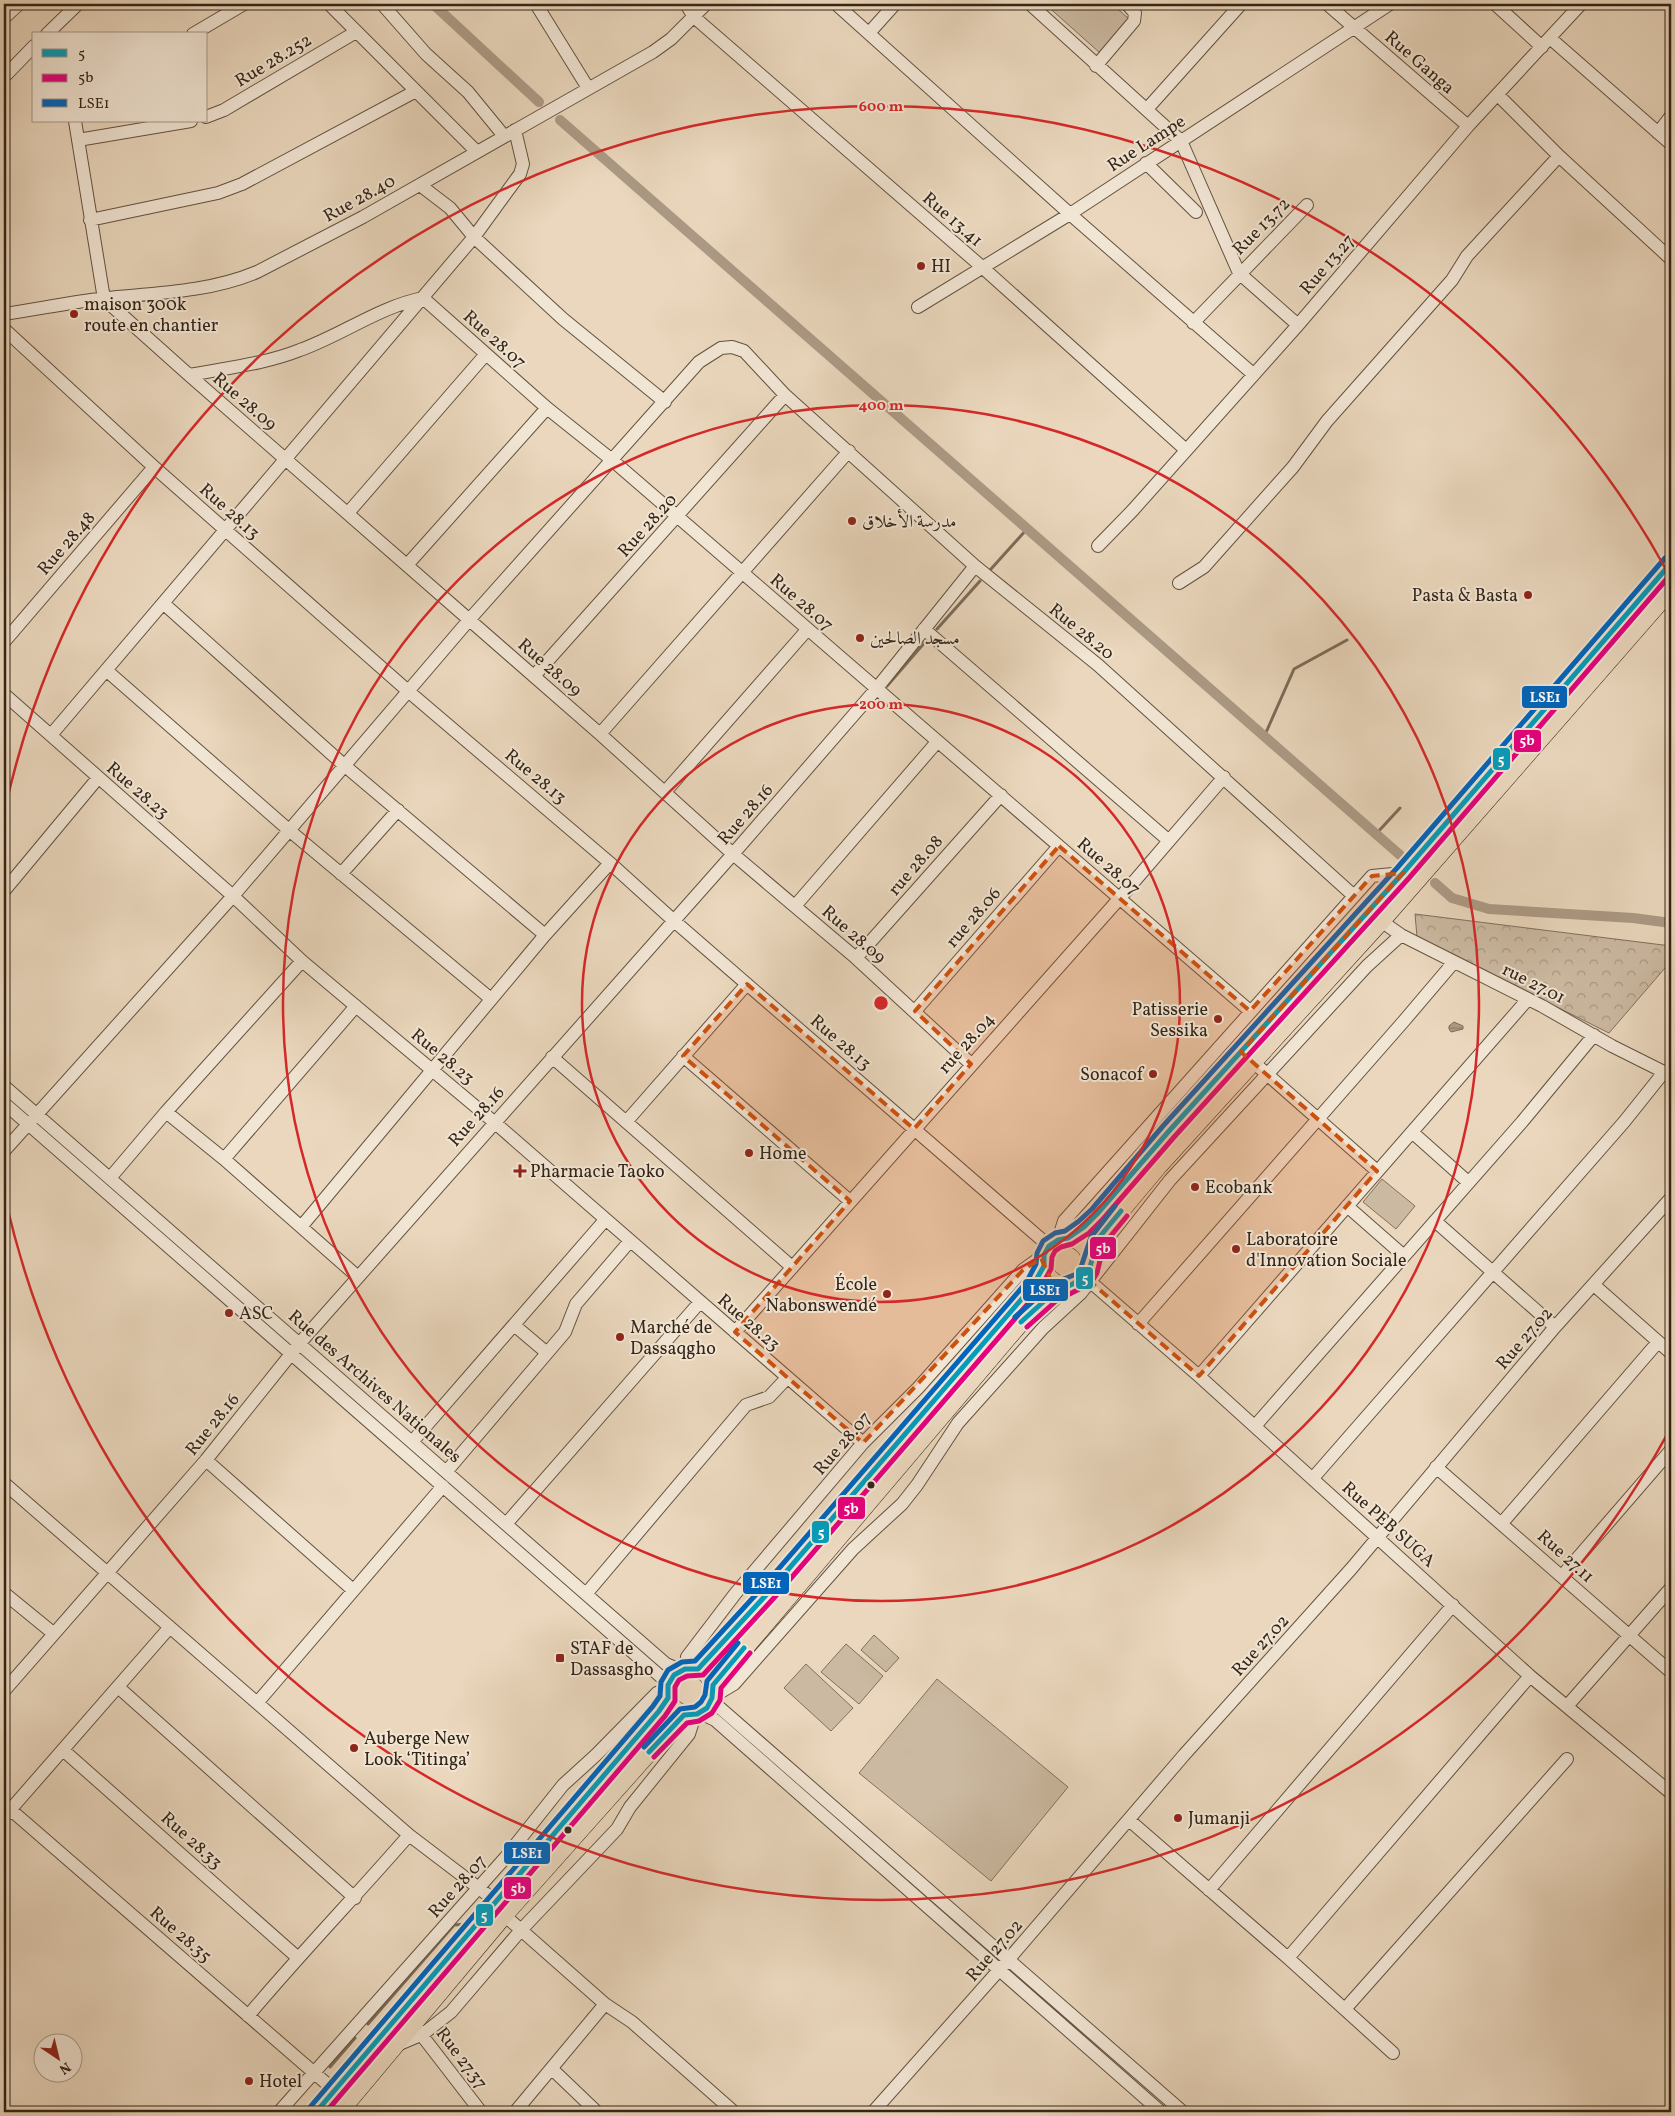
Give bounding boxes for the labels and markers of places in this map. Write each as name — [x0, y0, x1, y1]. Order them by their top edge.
place label: HI — [931, 255, 951, 280]
marker: HI — [915, 260, 927, 272]
place label: maison 300k route en chantier — [84, 293, 219, 339]
marker: maison 300k route en chantier — [68, 308, 80, 320]
place label: مدرسة الأخلاق — [862, 508, 956, 535]
marker: مدرسة الأخلاق — [846, 515, 858, 527]
place label: Pasta & Basta — [1412, 584, 1518, 609]
marker: Pasta & Basta — [1522, 589, 1534, 601]
place label: مسجد الصالحين — [870, 627, 960, 652]
marker: مسجد الصالحين — [854, 632, 866, 644]
centre of rings — [872, 994, 890, 1012]
place label: Patisserie Sessika — [1132, 998, 1208, 1044]
marker: Patisserie Sessika — [1212, 1013, 1224, 1025]
place label: Sonacof — [1080, 1063, 1145, 1088]
marker: Sonacof — [1147, 1068, 1159, 1080]
place label: Home — [759, 1142, 807, 1167]
marker: Home — [743, 1147, 755, 1159]
place label: Pharmacie Taoko — [530, 1160, 665, 1185]
marker: Pharmacie Taoko — [514, 1165, 526, 1177]
place label: Ecobank — [1205, 1176, 1273, 1201]
marker: Ecobank — [1189, 1181, 1201, 1193]
place label: Laboratoire d'Innovation Sociale — [1246, 1228, 1407, 1274]
marker: Laboratoire d'Innovation Sociale — [1230, 1243, 1242, 1255]
place label: École Nabonswendé — [765, 1273, 877, 1319]
marker: École Nabonswendé — [881, 1288, 893, 1300]
place label: ASC — [239, 1302, 273, 1327]
marker: ASC — [223, 1307, 235, 1319]
place label: Marché de Dassaqgho — [630, 1316, 716, 1362]
marker: Marché de Dassaqgho — [614, 1331, 626, 1343]
unlabelled marker — [866, 1480, 876, 1490]
place label: STAF de Dassasgho — [570, 1637, 654, 1683]
marker: STAF de Dassasgho — [554, 1652, 566, 1664]
place label: Auberge New Look ‘Titinga’ — [364, 1727, 470, 1773]
marker: Auberge New Look ‘Titinga’ — [348, 1742, 360, 1754]
place label: Jumanji — [1188, 1807, 1250, 1832]
marker: Jumanji — [1172, 1812, 1184, 1824]
unlabelled marker — [563, 1825, 573, 1835]
place label: Hotel — [259, 2070, 302, 2095]
marker: Hotel — [243, 2075, 255, 2087]

